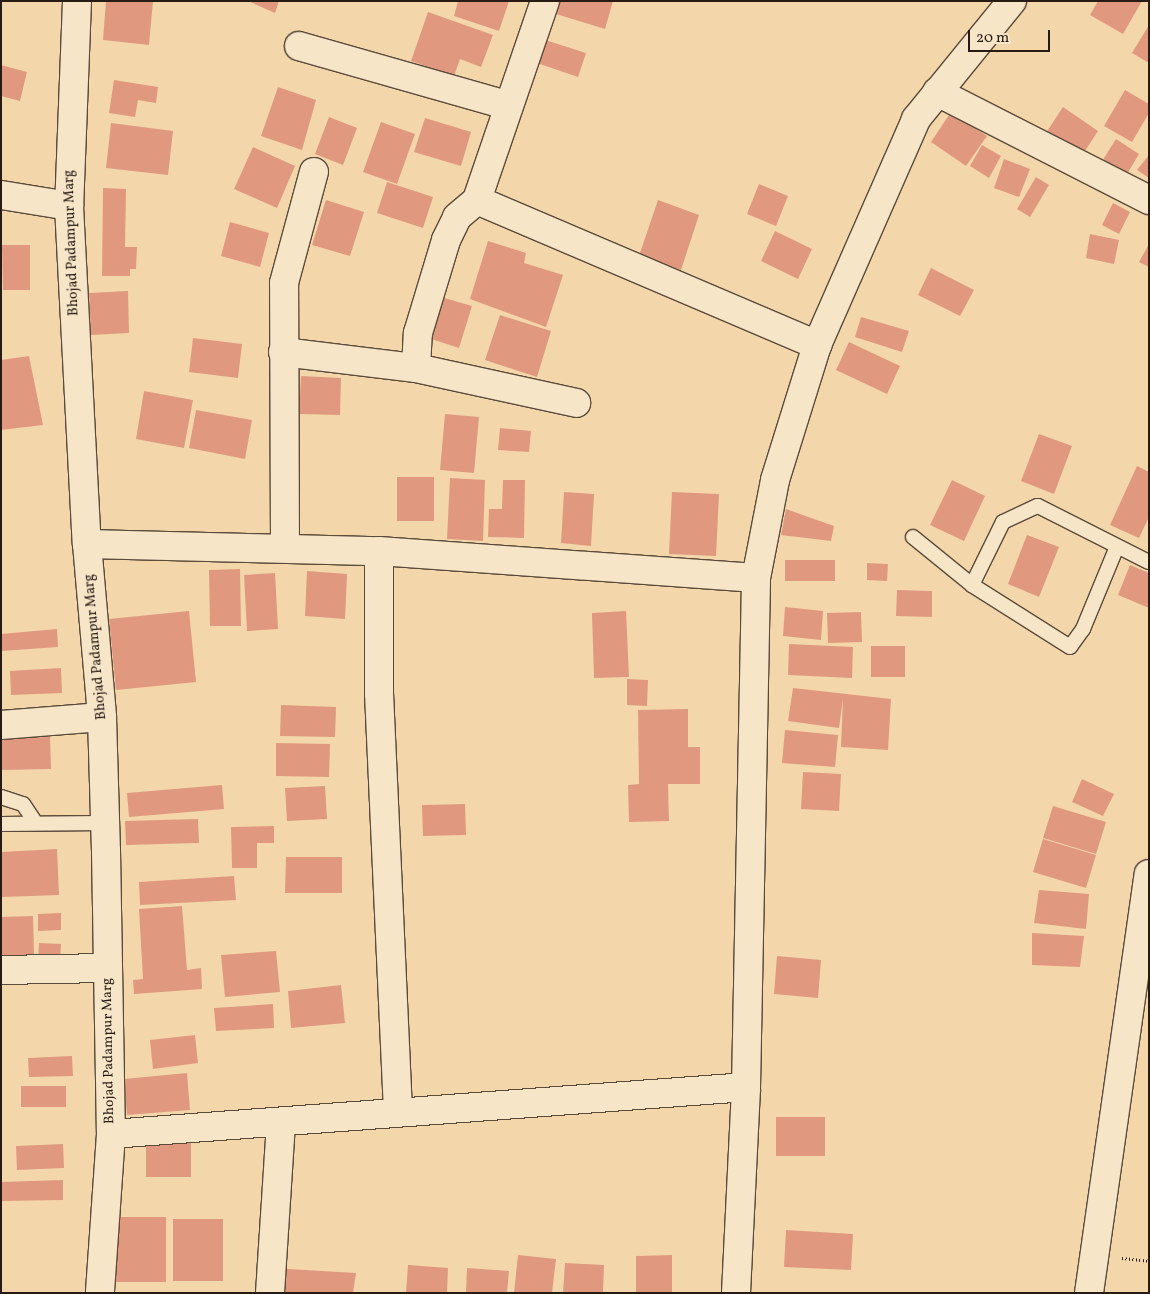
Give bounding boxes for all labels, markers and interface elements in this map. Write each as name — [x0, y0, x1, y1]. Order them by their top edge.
scale bar — [970, 20, 1052, 52]
text: 20 m — [976, 28, 1009, 49]
street label: Bhojad Padampur Marg — [61, 170, 83, 316]
street label: Bhojad Padampur Marg — [81, 573, 111, 721]
street label: Bhojad Padampur Marg — [99, 978, 119, 1124]

